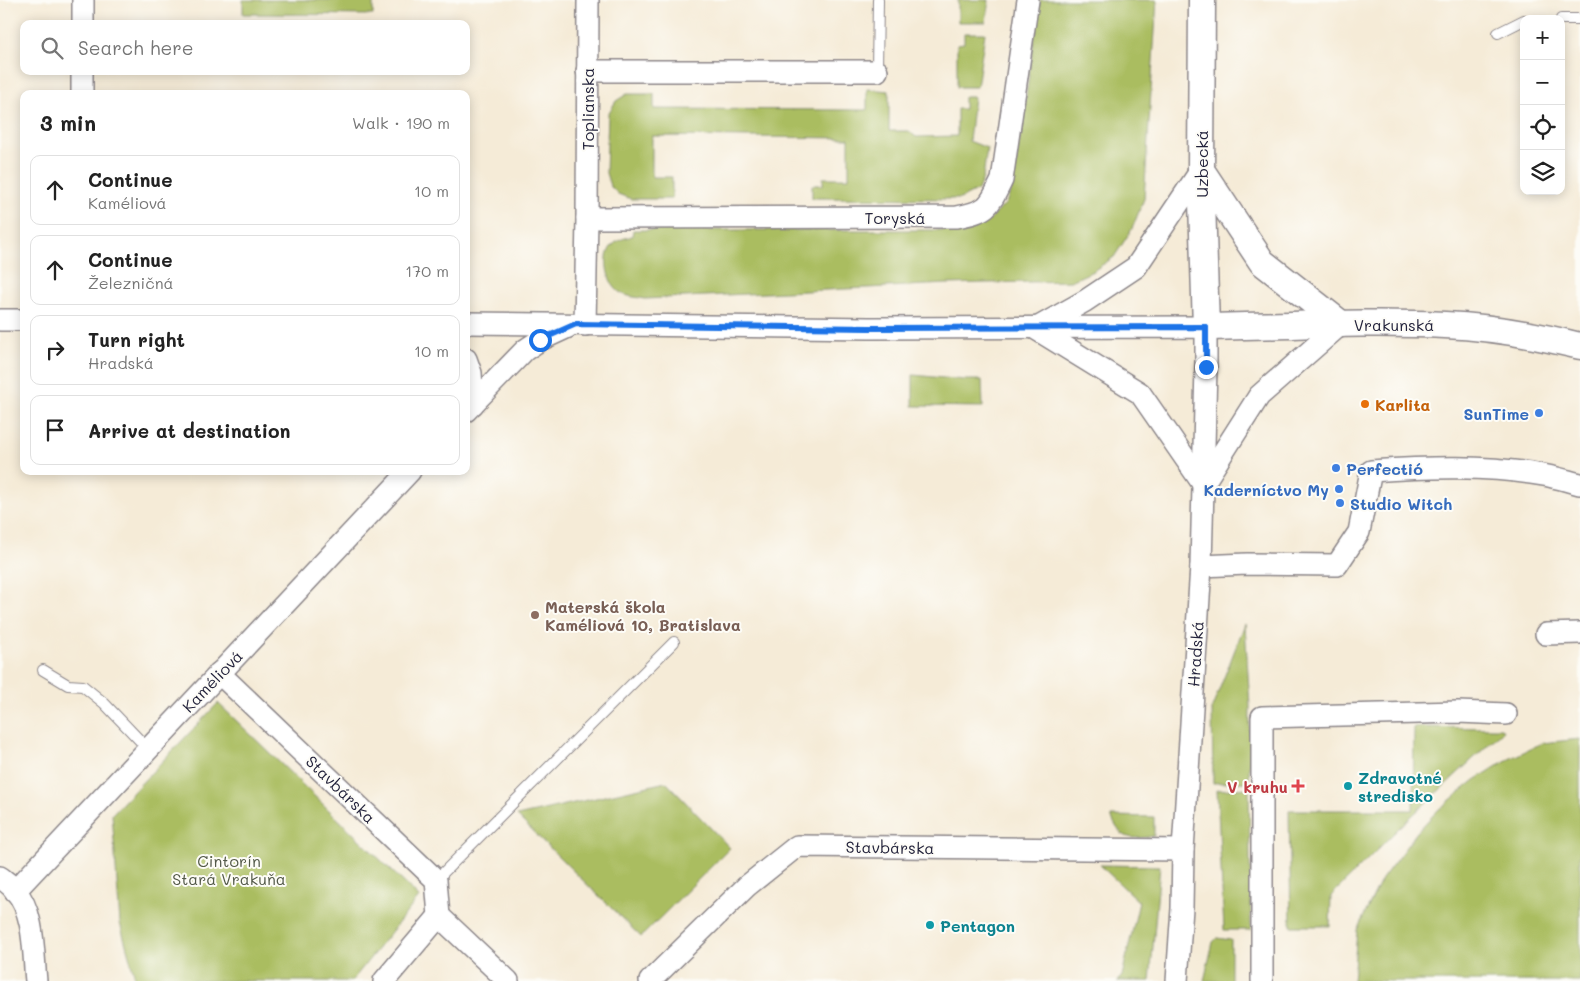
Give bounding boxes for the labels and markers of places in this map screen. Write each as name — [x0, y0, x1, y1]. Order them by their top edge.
place label: Karlita — [1375, 394, 1431, 415]
marker: Karlita — [1359, 398, 1371, 410]
place label: SunTime — [1464, 403, 1529, 424]
marker: SunTime — [1533, 407, 1545, 419]
place label: Perfectió — [1346, 458, 1423, 479]
marker: Perfectió — [1330, 462, 1342, 474]
place label: Kaderníctvo My — [1203, 479, 1329, 500]
marker: Kaderníctvo My — [1333, 483, 1345, 495]
place label: Studio Witch — [1350, 493, 1452, 514]
marker: Studio Witch — [1334, 497, 1346, 509]
place label: Materská škola Kaméliová 10, Bratislava — [545, 596, 741, 635]
marker: Materská škola Kaméliová 10, Bratislava — [529, 609, 541, 621]
place label: Zdravotné stredisko — [1358, 767, 1442, 806]
place label: V kruhu — [1227, 776, 1288, 797]
marker: V kruhu — [1292, 780, 1304, 792]
marker: Zdravotné stredisko — [1342, 780, 1354, 792]
place label: Pentagon — [940, 915, 1015, 936]
marker: Pentagon — [924, 919, 936, 931]

